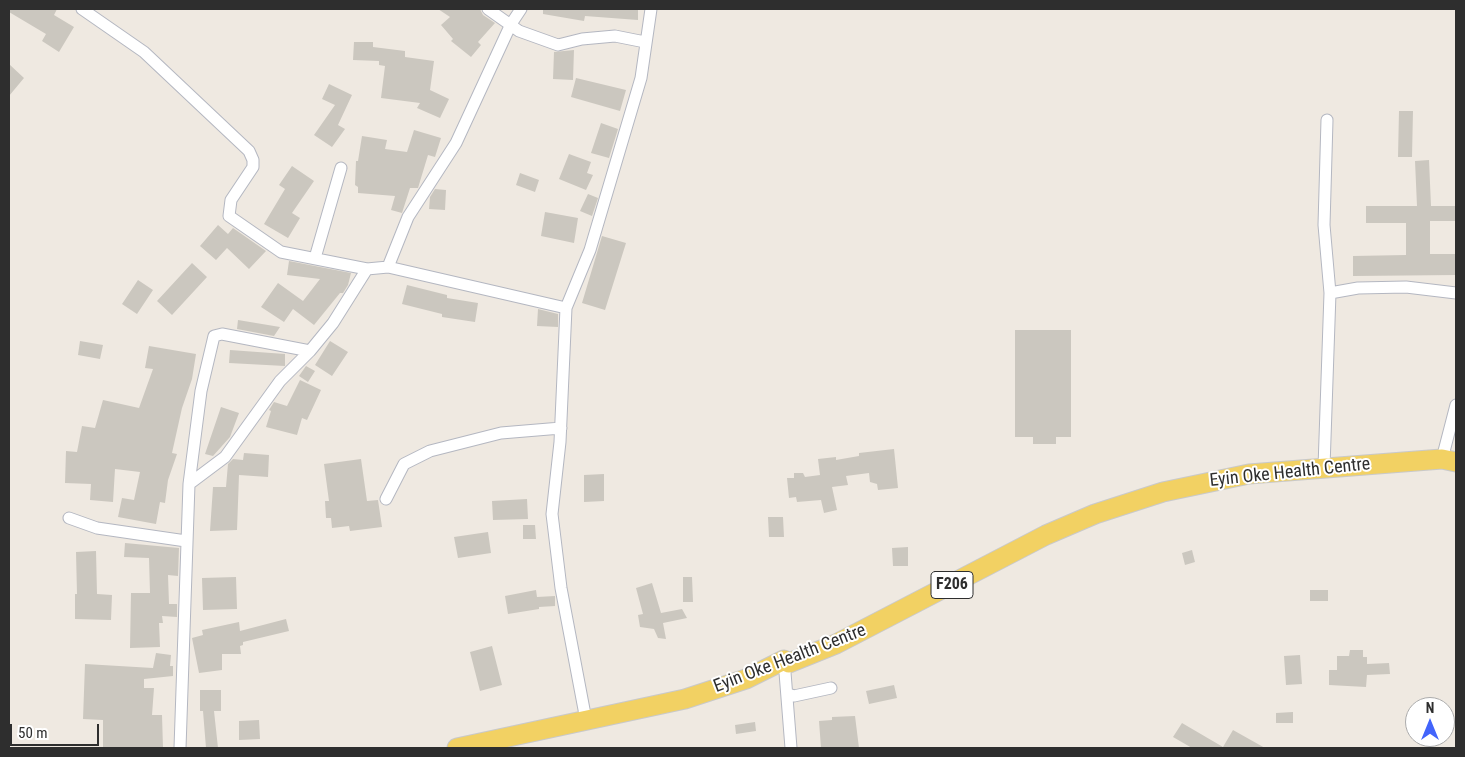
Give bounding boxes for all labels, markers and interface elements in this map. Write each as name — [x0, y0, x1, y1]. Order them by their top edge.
street label: Eyin Oke Health Centre — [1209, 454, 1371, 492]
road number: F206 — [931, 572, 973, 598]
street label: Eyin Oke Health Centre — [711, 620, 869, 698]
north arrow — [1405, 697, 1455, 747]
text: N — [1426, 700, 1434, 716]
scale bar — [12, 714, 101, 746]
text: 50 m — [18, 724, 48, 742]

